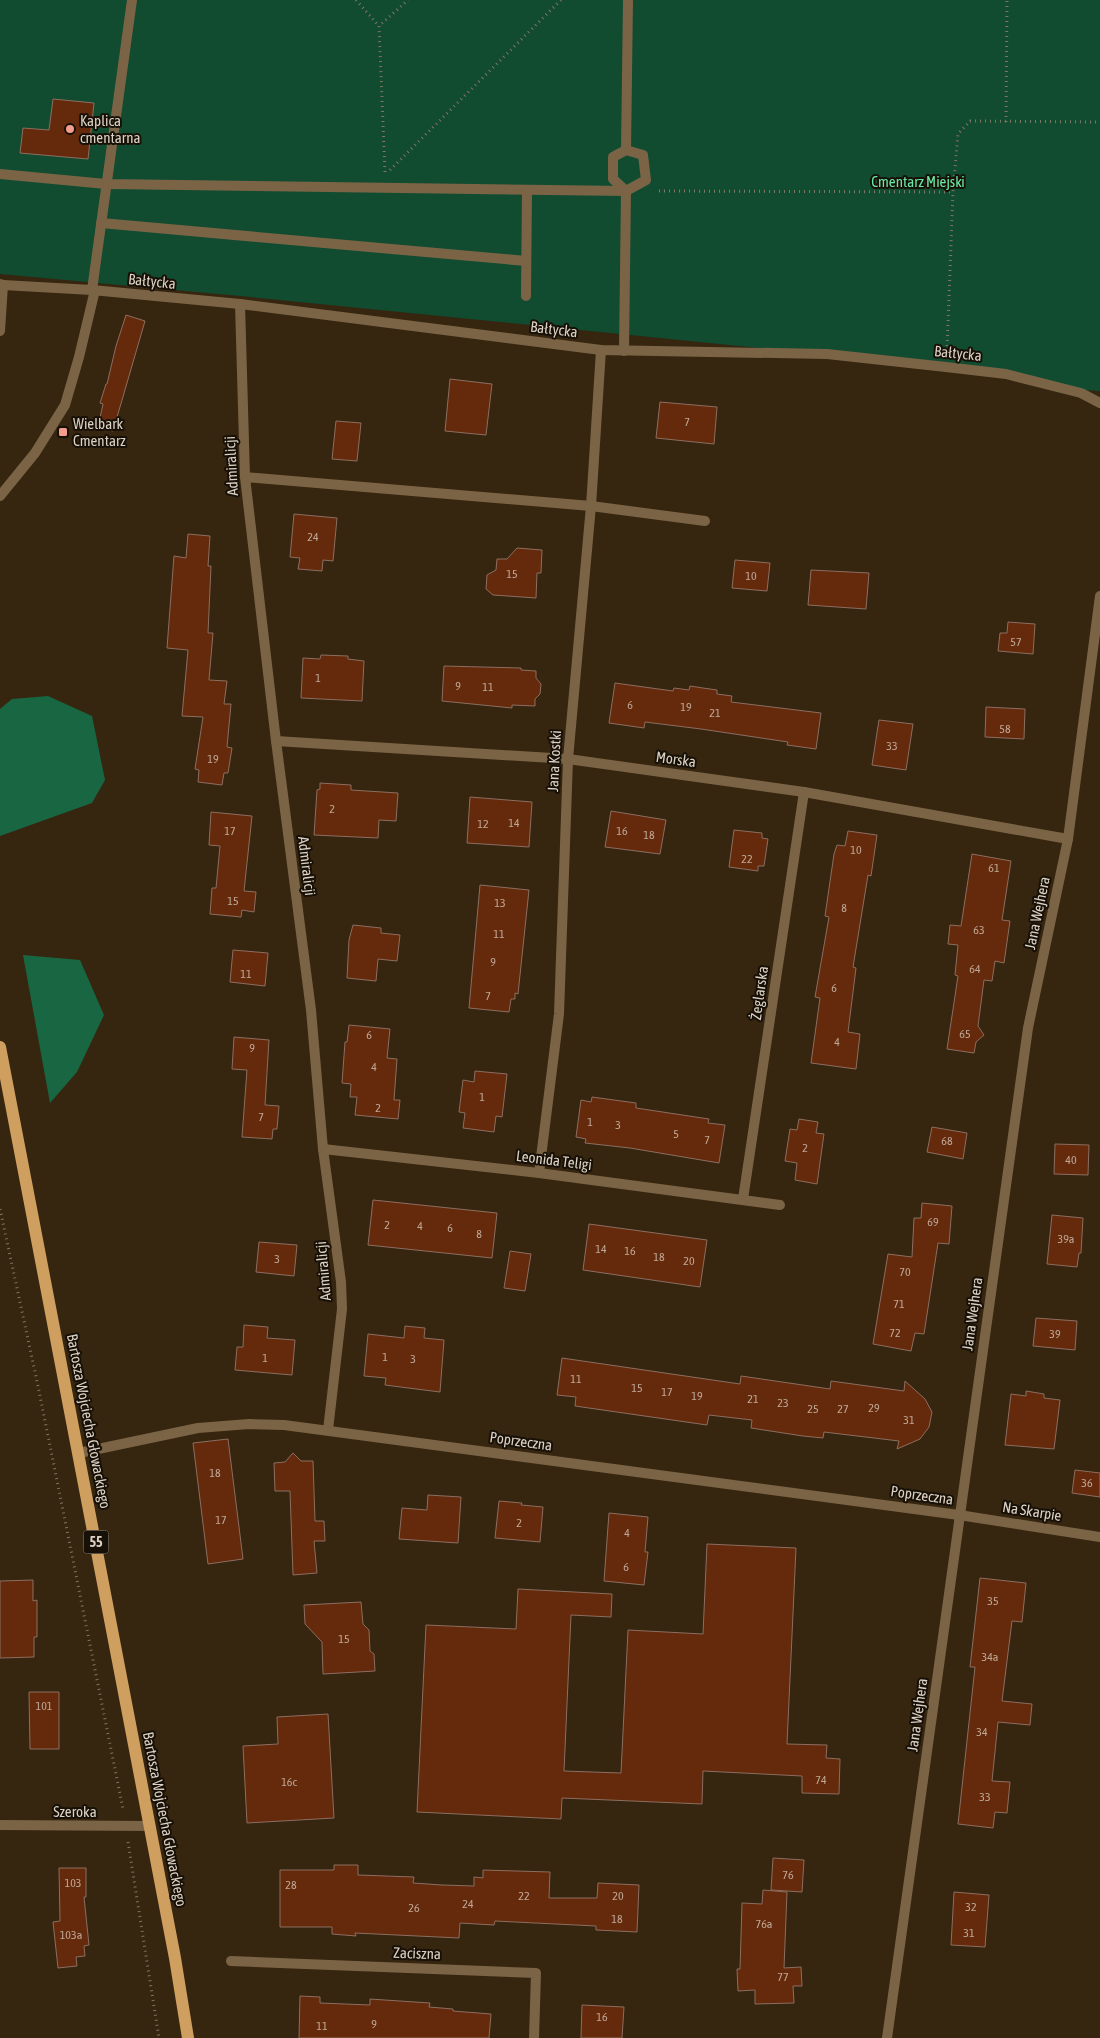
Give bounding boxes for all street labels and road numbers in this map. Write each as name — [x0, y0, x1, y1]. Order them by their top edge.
street label: Bałtycka — [127, 270, 177, 292]
street label: Bałtycka — [529, 318, 579, 340]
street label: Bałtycka — [933, 342, 983, 364]
street label: Admiralicji — [221, 436, 241, 496]
street label: Jana Kostki — [544, 730, 564, 792]
street label: Morska — [655, 748, 697, 770]
street label: Admiralicji — [295, 835, 319, 897]
street label: Jana Wejhera — [1021, 875, 1053, 951]
street label: Żeglarska — [747, 965, 771, 1021]
street label: Leonida Teligi — [515, 1147, 593, 1173]
street label: Admiralicji — [312, 1241, 334, 1301]
street label: Jana Wejhera — [958, 1276, 986, 1352]
street label: Bartosza Wojciecha Głowackiego — [64, 1332, 114, 1510]
street label: Poprzeczna — [489, 1428, 553, 1454]
street label: Poprzeczna — [890, 1482, 954, 1508]
street label: Na Skarpie — [1001, 1498, 1063, 1524]
road number: 55 — [84, 1530, 108, 1554]
street label: Jana Wejhera — [903, 1677, 931, 1753]
street label: Bartosza Wojciecha Głowackiego — [140, 1730, 190, 1908]
street label: Szeroka — [53, 1803, 97, 1820]
street label: Zaciszna — [393, 1944, 441, 1962]

